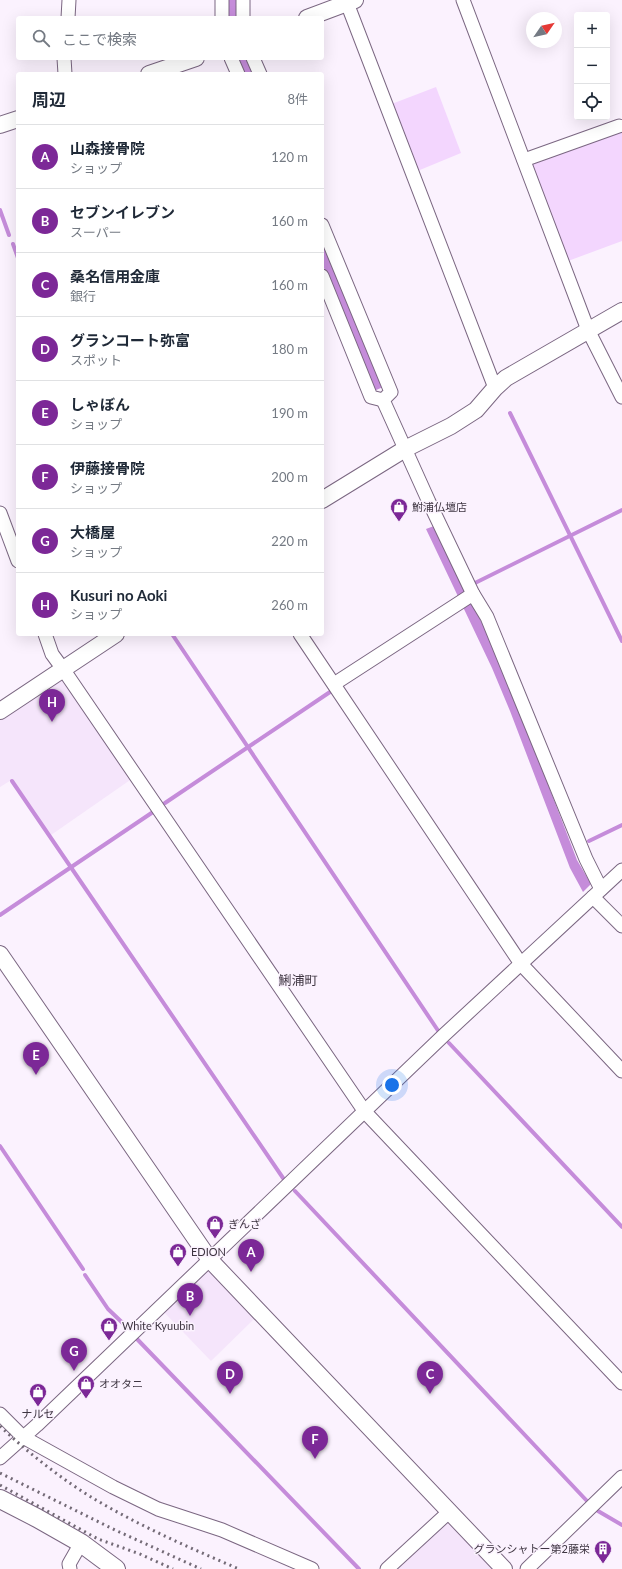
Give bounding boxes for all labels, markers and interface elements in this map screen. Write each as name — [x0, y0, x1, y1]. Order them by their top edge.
north arrow — [526, 12, 562, 48]
map controls — [574, 12, 610, 120]
button: + — [574, 12, 610, 48]
search box — [16, 16, 324, 60]
icon: search — [30, 27, 52, 49]
text: ここで検索 — [62, 30, 137, 48]
button: − — [574, 48, 610, 84]
button: locate — [574, 84, 610, 120]
text: 周辺 — [32, 89, 66, 110]
text: 8件 — [287, 91, 308, 107]
text: 山森接骨院 — [70, 139, 145, 157]
text: A — [40, 149, 50, 165]
text: 120 m — [271, 149, 308, 165]
text: ショップ — [70, 160, 122, 176]
text: セブンイレブン — [70, 203, 175, 221]
text: B — [41, 213, 49, 229]
text: 160 m — [271, 213, 308, 229]
text: スーパー — [70, 224, 122, 240]
text: 桑名信用金庫 — [70, 267, 160, 285]
text: C — [41, 277, 49, 293]
text: 160 m — [271, 277, 308, 293]
text: 銀行 — [70, 288, 96, 304]
text: グランコート弥富 — [70, 331, 190, 349]
text: D — [40, 341, 50, 357]
text: 180 m — [271, 341, 308, 357]
text: スポット — [70, 352, 122, 368]
text: しゃぼん — [70, 395, 130, 413]
text: E — [41, 405, 49, 421]
text: 190 m — [271, 405, 308, 421]
text: ショップ — [70, 416, 122, 432]
text: 伊藤接骨院 — [70, 459, 145, 477]
text: F — [41, 469, 49, 485]
text: 200 m — [271, 469, 308, 485]
text: ショップ — [70, 480, 122, 496]
shop icon: 鮒浦仏壇店 — [389, 497, 409, 522]
place label: 鮒浦仏壇店 — [412, 500, 467, 513]
text: 大橋屋 — [70, 523, 115, 541]
text: G — [40, 533, 50, 549]
text: 220 m — [271, 533, 308, 549]
text: ショップ — [70, 544, 122, 560]
text: Kusuri no Aoki — [70, 586, 167, 604]
text: H — [40, 597, 50, 613]
text: 260 m — [271, 597, 308, 613]
text: ショップ — [70, 606, 122, 622]
pin: H — [39, 689, 65, 722]
district label: 鯏浦町 — [278, 972, 318, 988]
pin: E — [23, 1042, 49, 1075]
your location — [382, 1075, 402, 1095]
shop icon: ぎんざ — [205, 1214, 225, 1239]
place label: ぎんざ — [228, 1217, 261, 1230]
pin: A — [238, 1239, 264, 1272]
shop icon: EDION — [168, 1242, 188, 1267]
place label: EDION — [191, 1245, 226, 1258]
pin: B — [177, 1283, 203, 1316]
shop icon: White Kyuubin — [99, 1316, 119, 1341]
place label: White Kyuubin — [122, 1319, 194, 1332]
pin: G — [61, 1338, 87, 1371]
pin: D — [217, 1361, 243, 1394]
pin: C — [417, 1361, 443, 1394]
shop icon: オオタニ — [76, 1374, 96, 1399]
place label: オオタニ — [99, 1377, 143, 1390]
shop icon: ナルセ — [28, 1382, 48, 1407]
place label: ナルセ — [22, 1407, 55, 1420]
pin: F — [302, 1426, 328, 1459]
building icon: グランシャトー第2藤栄 — [593, 1539, 613, 1564]
place label: グランシャトー第2藤栄 — [474, 1542, 590, 1555]

